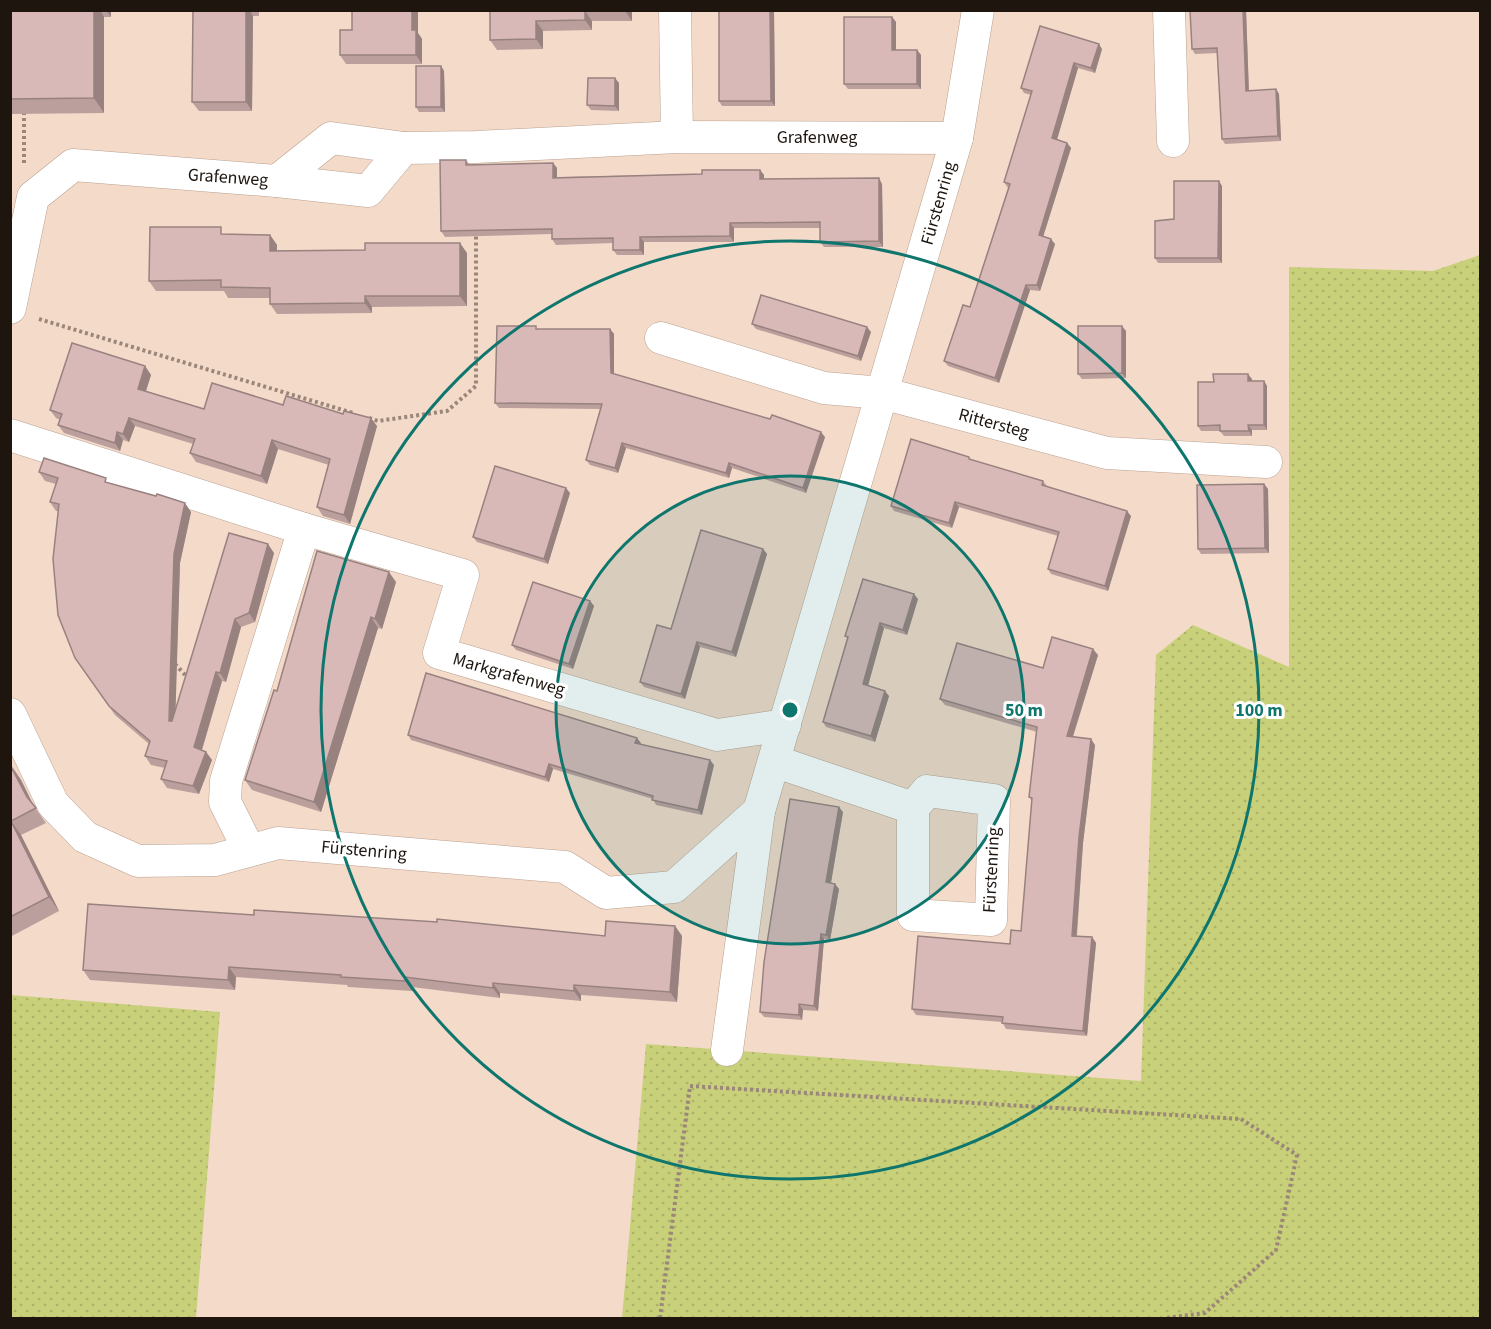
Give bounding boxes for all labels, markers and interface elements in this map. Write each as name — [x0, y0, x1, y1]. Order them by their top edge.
street label: Grafenweg — [777, 125, 857, 150]
street label: Fürstenring — [915, 158, 962, 248]
street label: Grafenweg — [187, 162, 269, 193]
street label: Rittersteg — [956, 402, 1032, 445]
street label: Markgrafenweg — [450, 647, 568, 702]
text: 50 m — [1005, 698, 1043, 723]
text: 100 m — [1235, 698, 1283, 723]
centre of rings — [780, 700, 800, 720]
street label: Fürstenring — [977, 826, 1006, 914]
street label: Fürstenring — [320, 834, 408, 867]

